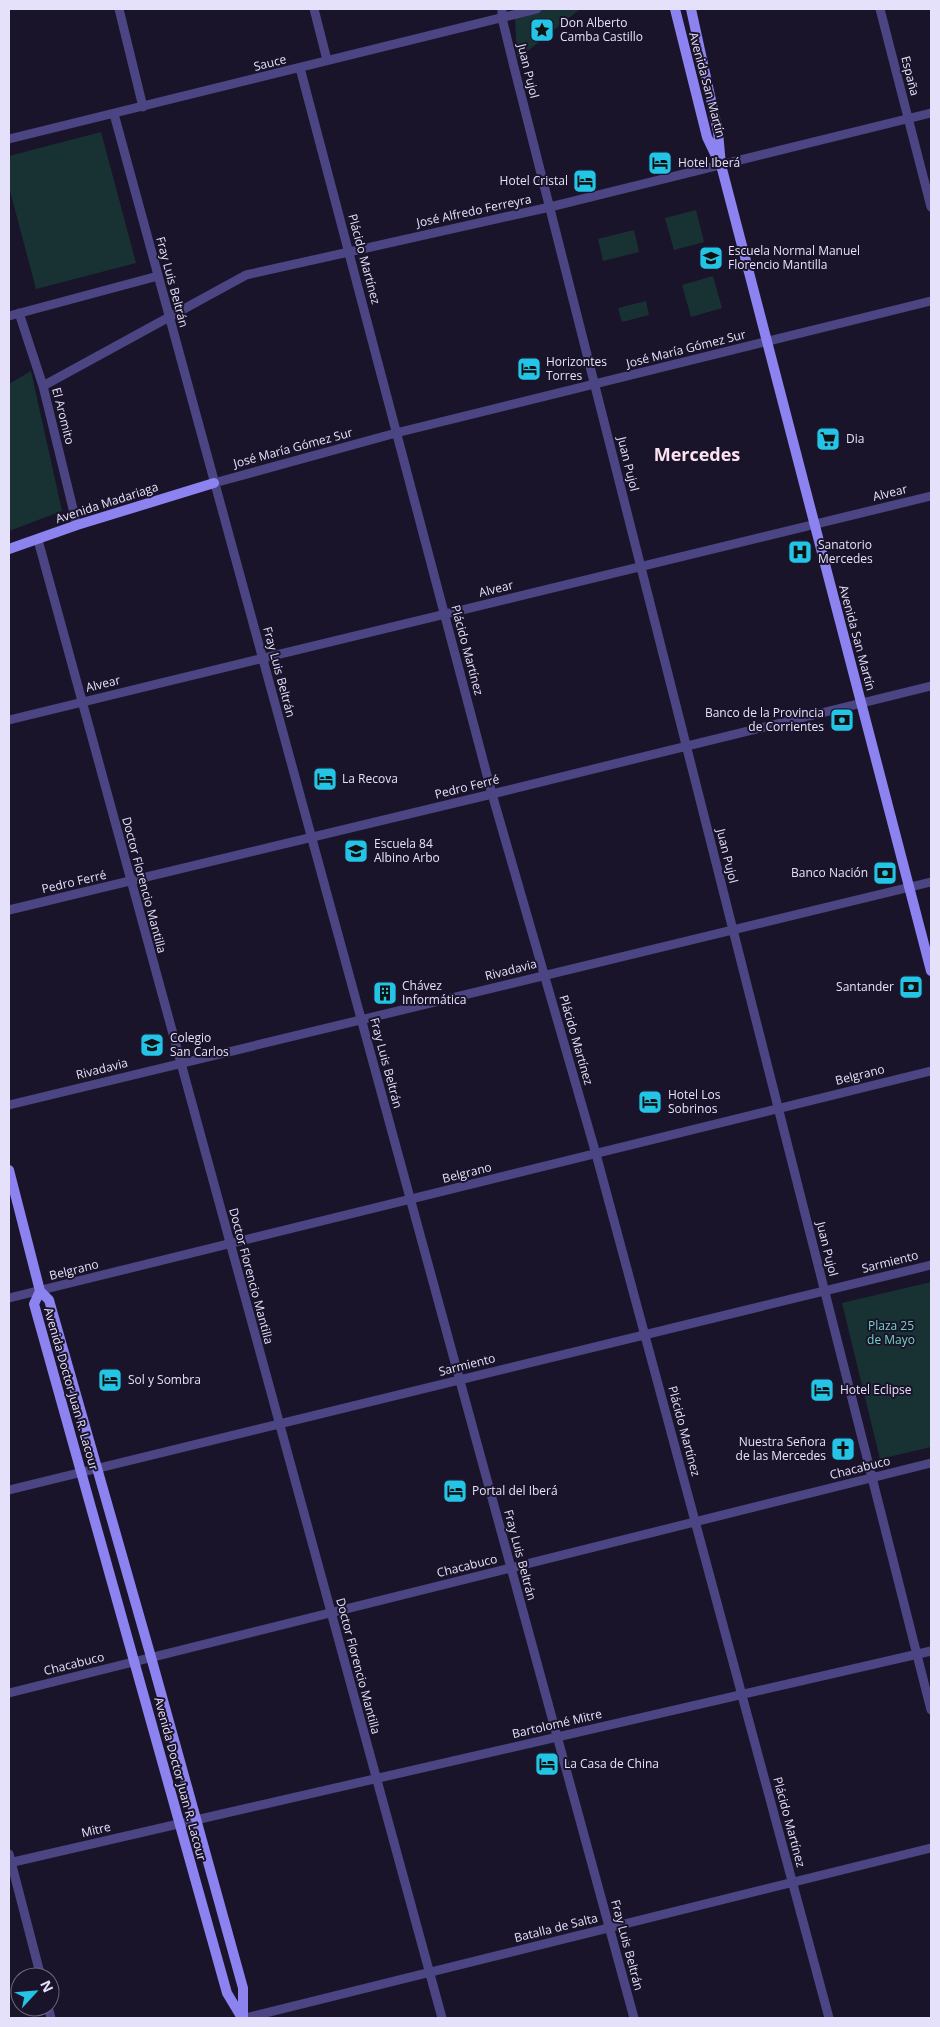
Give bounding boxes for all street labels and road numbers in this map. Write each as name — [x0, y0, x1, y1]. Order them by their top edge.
street label: Avenida San Martín — [685, 30, 730, 140]
street label: Juan Pujol — [513, 41, 543, 100]
street label: Sauce — [252, 50, 288, 75]
street label: España — [897, 54, 924, 98]
street label: José Alfredo Ferreyra — [414, 190, 533, 231]
street label: Plácido Martínez — [344, 212, 385, 306]
street label: Fray Luis Beltrán — [152, 235, 193, 329]
street label: José María Gómez Sur — [623, 325, 747, 372]
street label: El Aromito — [48, 386, 79, 446]
street label: José María Gómez Sur — [231, 423, 354, 472]
street label: Juan Pujol — [613, 434, 643, 493]
street label: Avenida Madariaga — [53, 478, 160, 527]
street label: Alvear — [871, 480, 909, 505]
street label: Alvear — [477, 576, 515, 601]
street label: Avenida San Martín — [835, 583, 880, 693]
street label: Plácido Martínez — [447, 603, 488, 697]
street label: Fray Luis Beltrán — [259, 625, 300, 719]
street label: Alvear — [84, 671, 122, 696]
street label: Pedro Ferré — [433, 770, 501, 803]
street label: Doctor Florencio Mantilla — [118, 815, 171, 955]
street label: Juan Pujol — [712, 826, 742, 885]
street label: Pedro Ferré — [40, 866, 108, 897]
street label: Rivadavia — [483, 955, 539, 984]
street label: Plácido Martínez — [556, 993, 598, 1087]
street label: Fray Luis Beltrán — [366, 1016, 407, 1110]
street label: Rivadavia — [74, 1054, 130, 1083]
street label: Belgrano — [833, 1060, 886, 1089]
street label: Belgrano — [440, 1158, 493, 1187]
street label: Doctor Florencio Mantilla — [225, 1206, 278, 1346]
street label: Juan Pujol — [812, 1219, 842, 1278]
street label: Sarmiento — [860, 1246, 920, 1277]
street label: Belgrano — [47, 1255, 100, 1284]
street label: Avenida Doctor Juan R. Lacour — [40, 1305, 103, 1472]
street label: Sarmiento — [437, 1349, 497, 1380]
street label: Plácido Martínez — [664, 1384, 705, 1478]
street label: Chacabuco — [828, 1452, 892, 1483]
street label: Fray Luis Beltrán — [500, 1508, 541, 1602]
street label: Chacabuco — [435, 1550, 499, 1581]
street label: Doctor Florencio Mantilla — [332, 1596, 385, 1736]
street label: Chacabuco — [42, 1648, 106, 1679]
street label: Avenida Doctor Juan R. Lacour — [150, 1695, 211, 1863]
street label: Bartolomé Mitre — [510, 1705, 604, 1742]
street label: Plácido Martínez — [769, 1775, 810, 1869]
street label: Mitre — [79, 1818, 113, 1841]
street label: Fray Luis Beltrán — [607, 1898, 648, 1992]
street label: Batalla de Salta — [512, 1909, 599, 1946]

